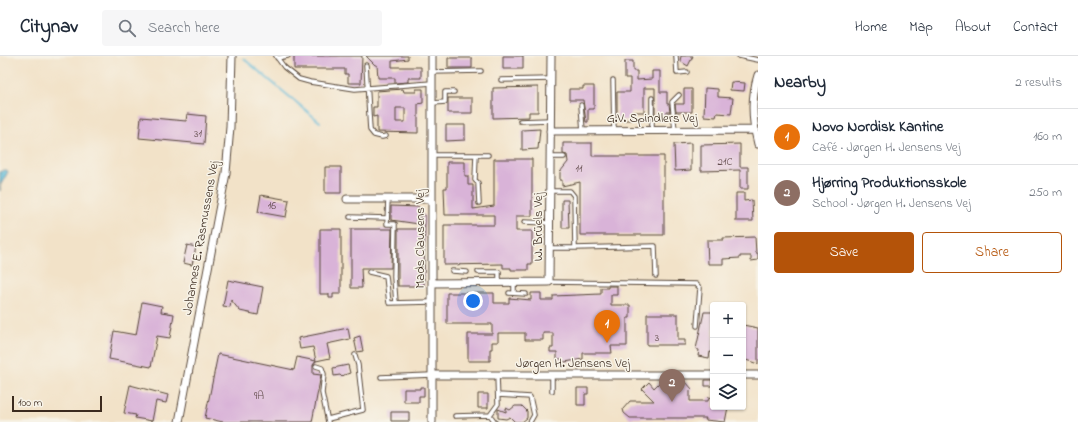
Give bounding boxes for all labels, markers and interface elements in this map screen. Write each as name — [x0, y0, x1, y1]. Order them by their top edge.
search box — [102, 10, 382, 46]
text: Citynav — [20, 14, 78, 41]
icon: search — [116, 17, 138, 39]
text: Search here — [148, 17, 220, 39]
text: Home — [855, 17, 887, 38]
text: Map — [909, 17, 933, 38]
text: About — [955, 17, 991, 38]
text: Contact — [1013, 17, 1058, 38]
text: Nearby — [774, 70, 826, 95]
text: 2 results — [1015, 73, 1062, 92]
street label: G.V. Spindlers Vej — [607, 109, 698, 128]
text: Novo Nordisk Kantine — [812, 116, 944, 138]
house number: 31 — [194, 126, 203, 142]
text: 1 — [785, 127, 789, 146]
text: 160 m — [1033, 127, 1062, 146]
text: Café · Jørgen H. Jensens Vej — [812, 138, 960, 157]
house number: 21C — [717, 154, 733, 170]
street label: Johannes E. Rasmussens Vej — [178, 159, 224, 317]
house number: 11 — [576, 161, 583, 177]
text: Hjørring Produktionsskole — [812, 172, 967, 194]
text: 2 — [784, 183, 790, 202]
text: 250 m — [1029, 183, 1062, 202]
street label: Mads Clausens Vej — [411, 189, 430, 289]
street label: W. Brüels Vej — [529, 192, 548, 261]
text: School · Jørgen H. Jensens Vej — [812, 194, 971, 213]
house number: 16 — [268, 198, 276, 214]
button: Save — [774, 232, 914, 273]
button: Share — [922, 232, 1062, 273]
your location — [463, 291, 483, 311]
map controls — [710, 302, 746, 410]
button: + — [710, 302, 746, 338]
pin: 1 — [594, 310, 620, 343]
house number: 3 — [655, 330, 660, 346]
button: − — [710, 338, 746, 374]
street label: Jørgen H. Jensens Vej — [516, 354, 630, 374]
pin: 2 — [659, 369, 685, 402]
button: layers — [710, 374, 746, 410]
house number: 9A — [254, 388, 264, 404]
scale bar — [12, 394, 102, 413]
text: 100 m — [18, 395, 42, 411]

